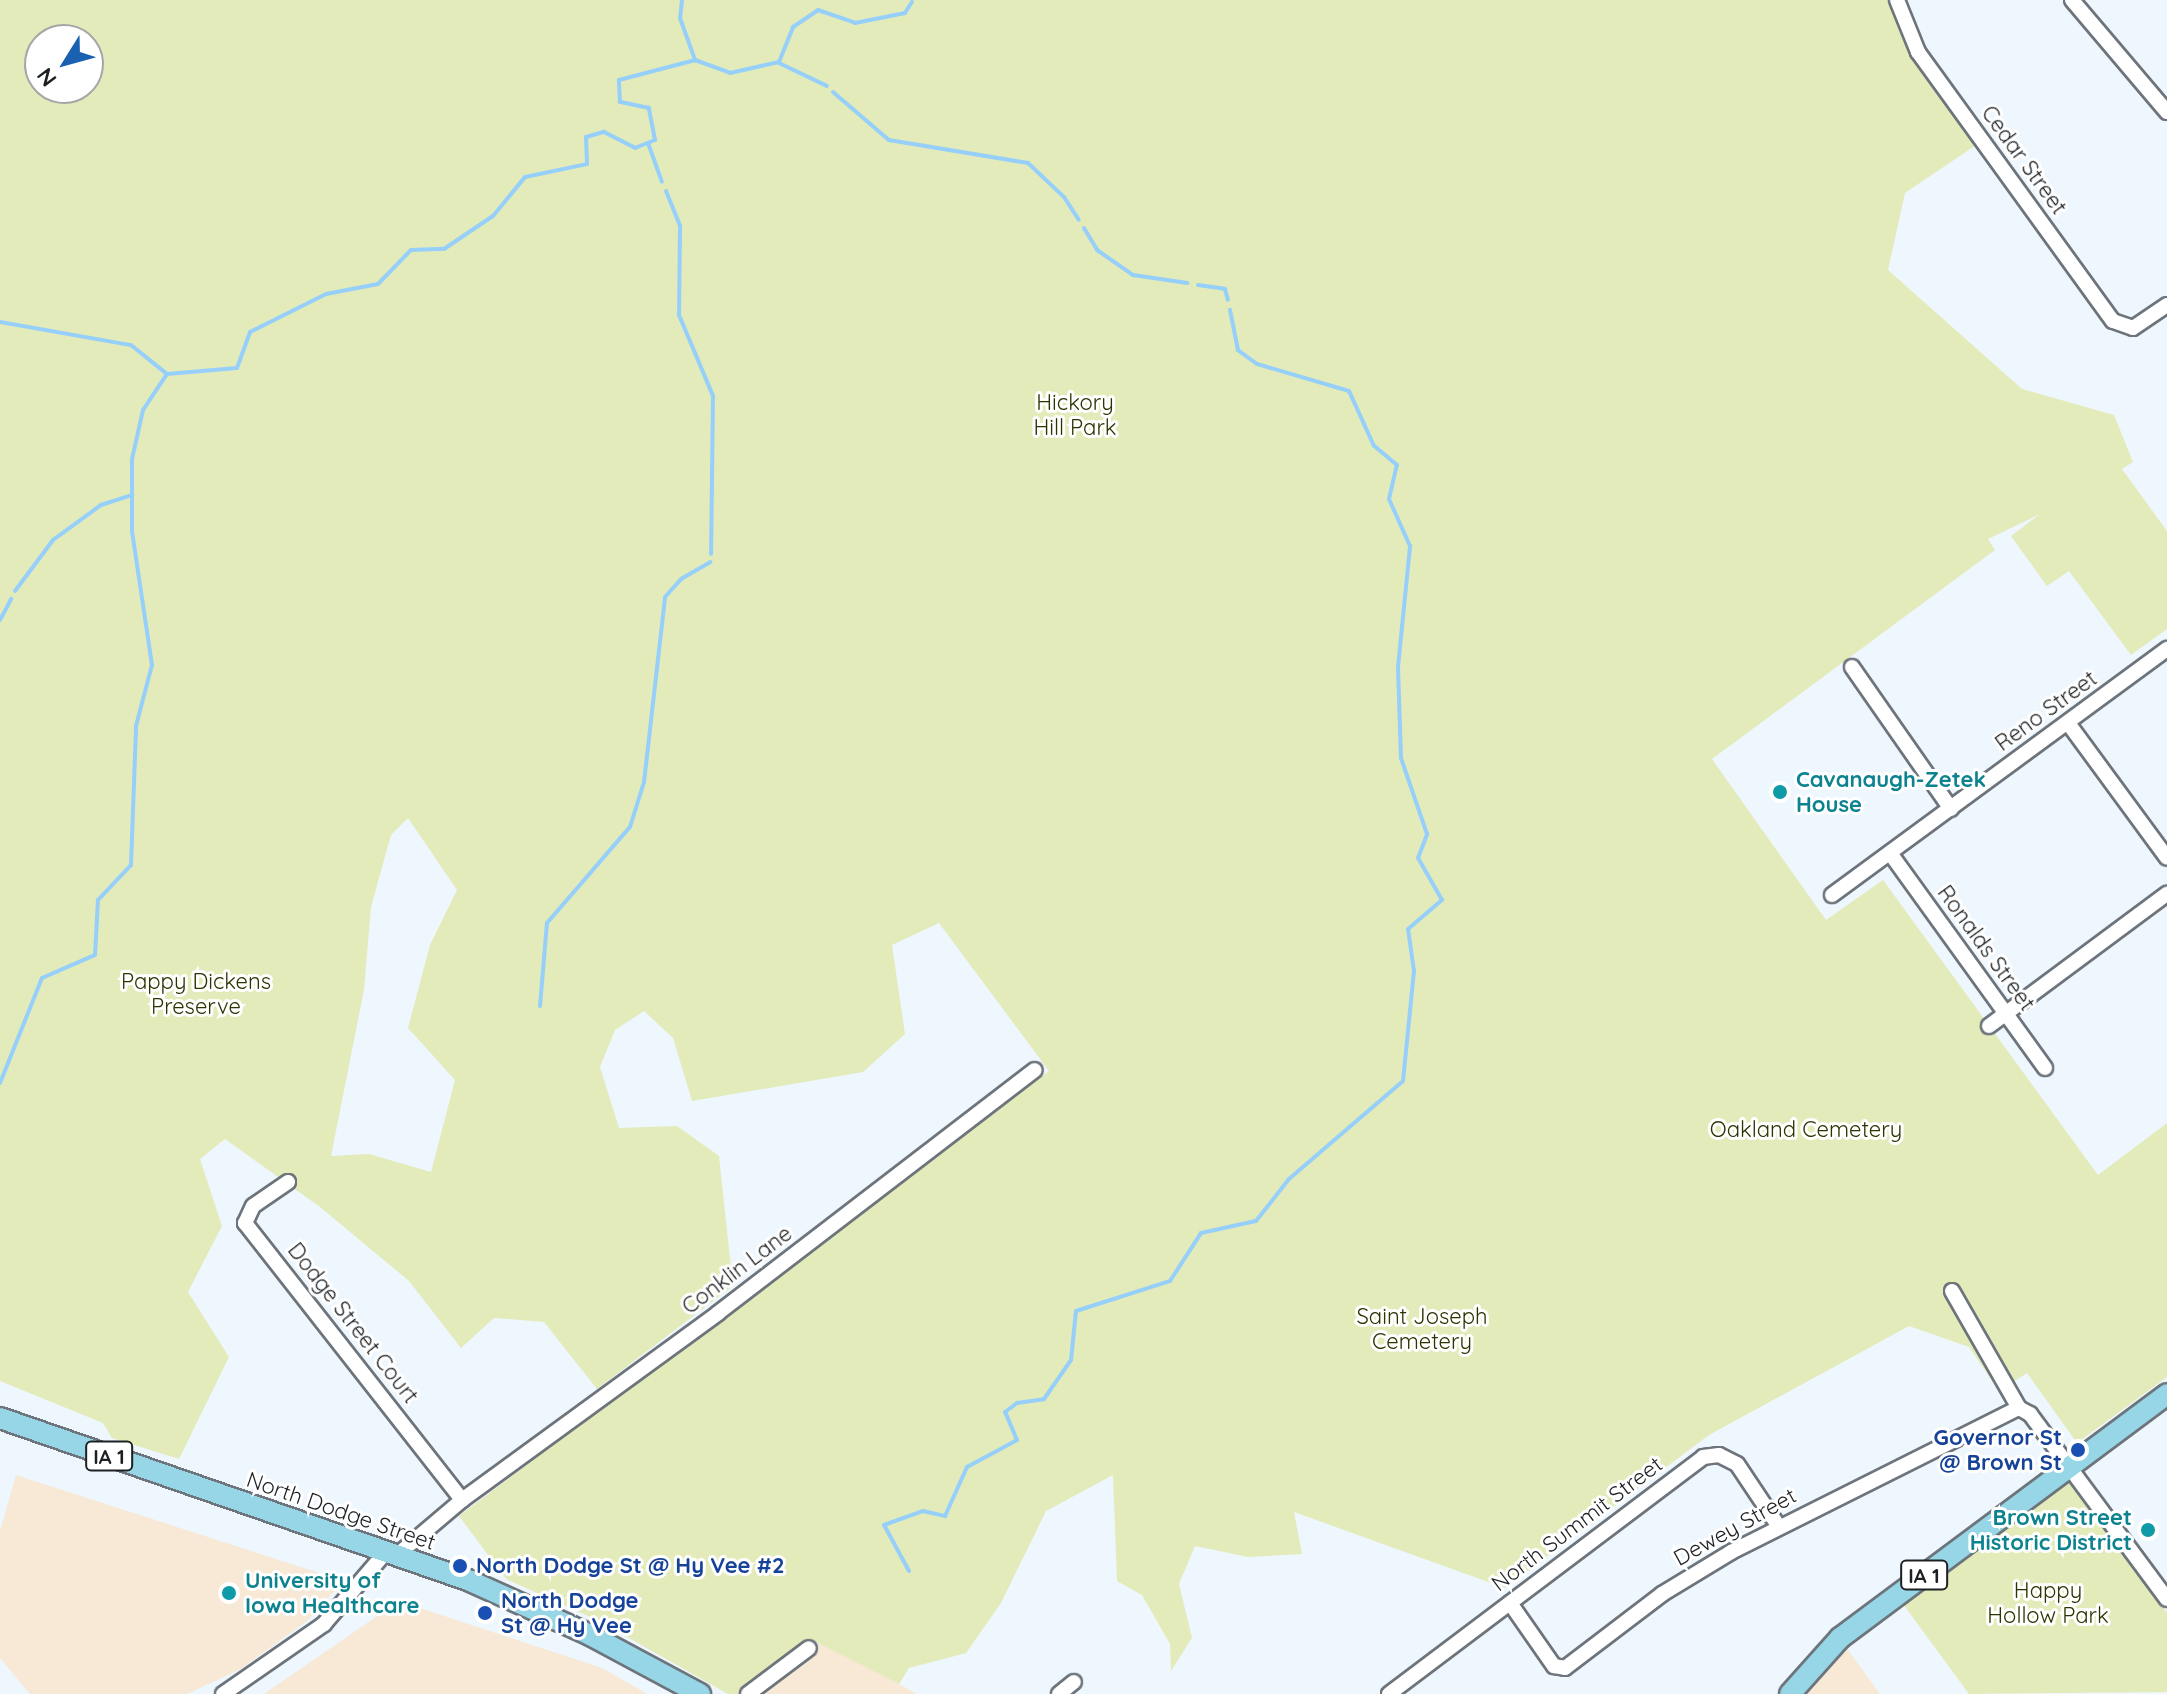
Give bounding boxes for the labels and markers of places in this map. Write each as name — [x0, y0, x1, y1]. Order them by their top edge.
place label: Cavanaugh-Zetek House — [1796, 766, 1986, 818]
marker: Cavanaugh-Zetek House — [1771, 783, 1789, 801]
place label: Governor St @ Brown St — [1934, 1424, 2062, 1476]
marker: Governor St @ Brown St — [2069, 1441, 2087, 1459]
place label: Brown Street Historic District — [1970, 1504, 2132, 1556]
marker: Brown Street Historic District — [2139, 1521, 2157, 1539]
place label: North Dodge St @ Hy Vee #2 — [476, 1553, 785, 1579]
marker: North Dodge St @ Hy Vee #2 — [451, 1557, 469, 1575]
place label: University of Iowa Healthcare — [245, 1567, 420, 1618]
marker: University of Iowa Healthcare — [220, 1584, 238, 1602]
place label: North Dodge St @ Hy Vee — [501, 1587, 639, 1638]
marker: North Dodge St @ Hy Vee — [476, 1604, 494, 1622]

